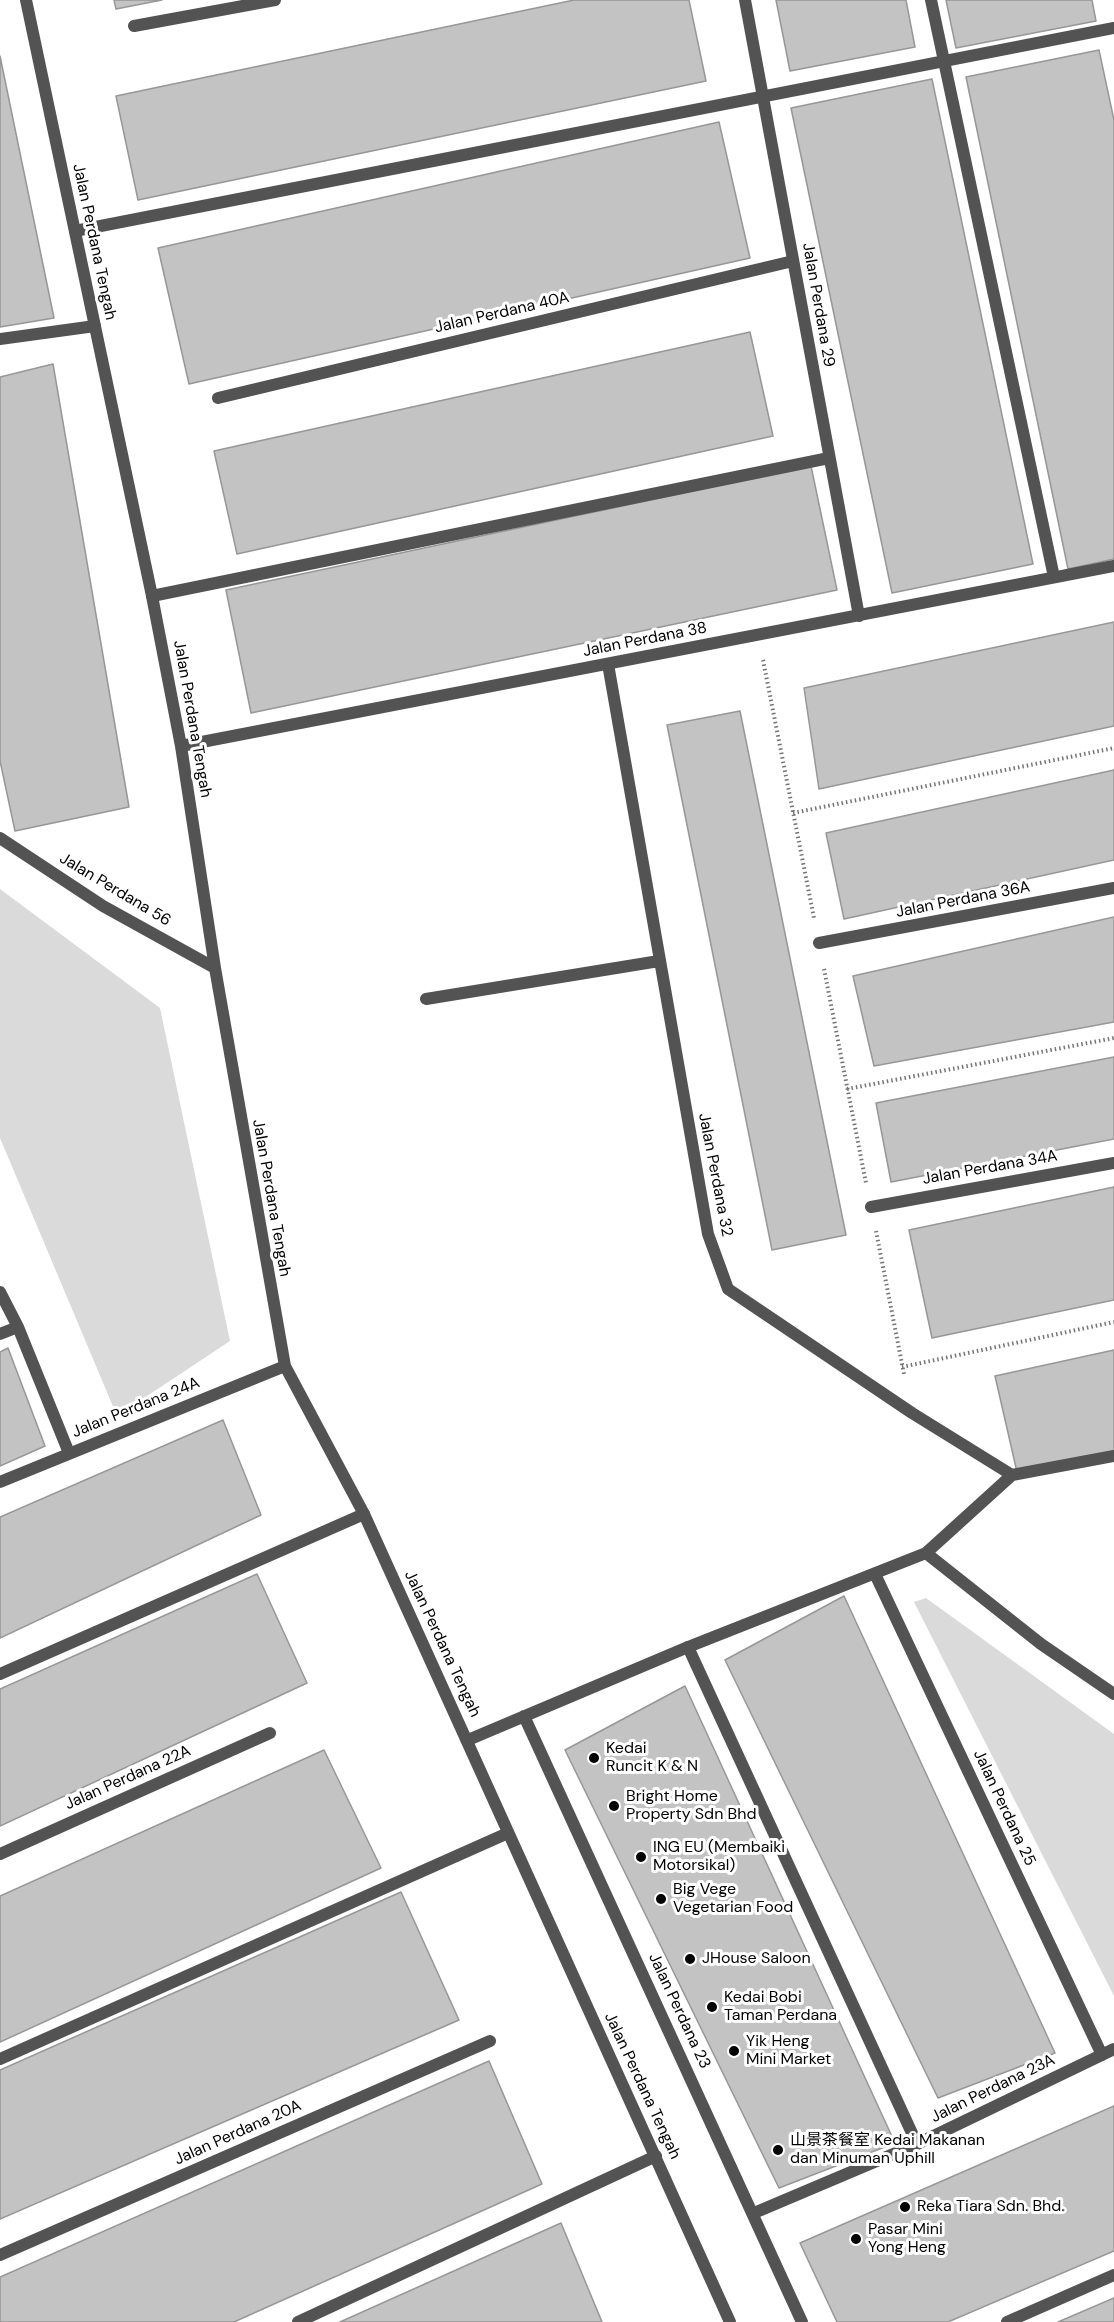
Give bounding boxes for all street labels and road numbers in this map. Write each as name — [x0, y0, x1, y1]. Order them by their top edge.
street label: Jalan Perdana Tengah — [68, 162, 120, 322]
street label: Jalan Perdana 29 — [798, 241, 838, 369]
street label: Jalan Perdana 40A — [433, 288, 571, 338]
street label: Jalan Perdana 38 — [581, 619, 709, 661]
street label: Jalan Perdana Tengah — [169, 639, 215, 799]
street label: Jalan Perdana 56 — [56, 849, 174, 931]
street label: Jalan Perdana 36A — [894, 878, 1032, 922]
street label: Jalan Perdana 32 — [694, 1112, 736, 1238]
street label: Jalan Perdana Tengah — [248, 1118, 294, 1278]
street label: Jalan Perdana 34A — [921, 1147, 1059, 1189]
street label: Jalan Perdana 24A — [69, 1374, 203, 1442]
street label: Jalan Perdana Tengah — [400, 1568, 484, 1720]
street label: Jalan Perdana 22A — [62, 1742, 194, 1814]
street label: Jalan Perdana 25 — [969, 1747, 1039, 1869]
street label: Jalan Perdana 23 — [644, 1950, 714, 2072]
street label: Jalan Perdana Tengah — [600, 2010, 684, 2162]
street label: Jalan Perdana 23A — [928, 2051, 1058, 2127]
street label: Jalan Perdana 20A — [172, 2096, 304, 2170]

